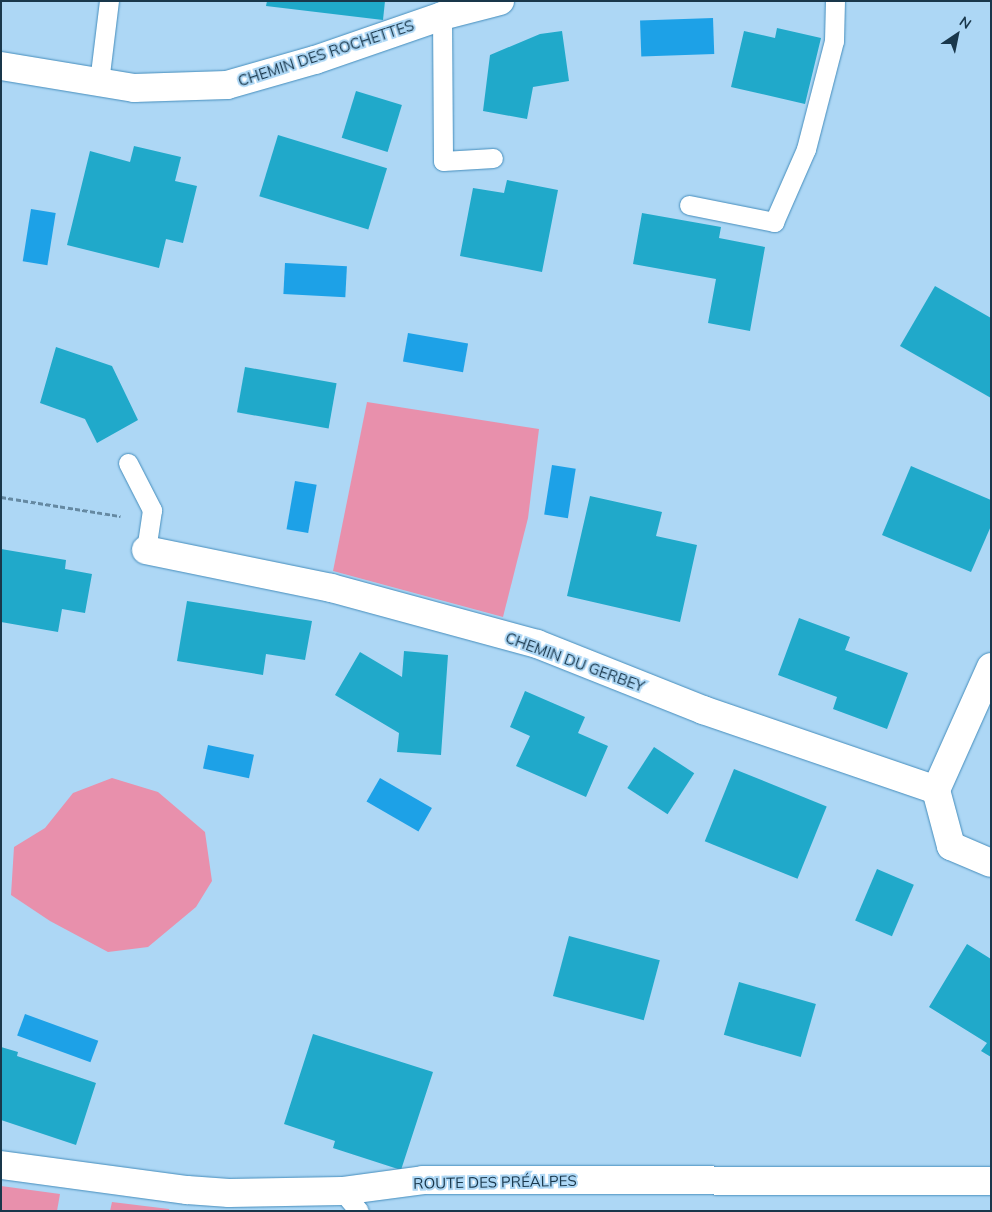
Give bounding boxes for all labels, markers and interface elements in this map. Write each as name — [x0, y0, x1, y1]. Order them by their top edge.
north arrow — [932, 10, 982, 60]
text: N — [956, 12, 975, 33]
street label: CHEMIN DES ROCHETTES — [236, 16, 416, 90]
street label: CHEMIN DU GERBEY — [503, 628, 647, 696]
street label: ROUTE DES PRÉALPES — [413, 1172, 577, 1192]

